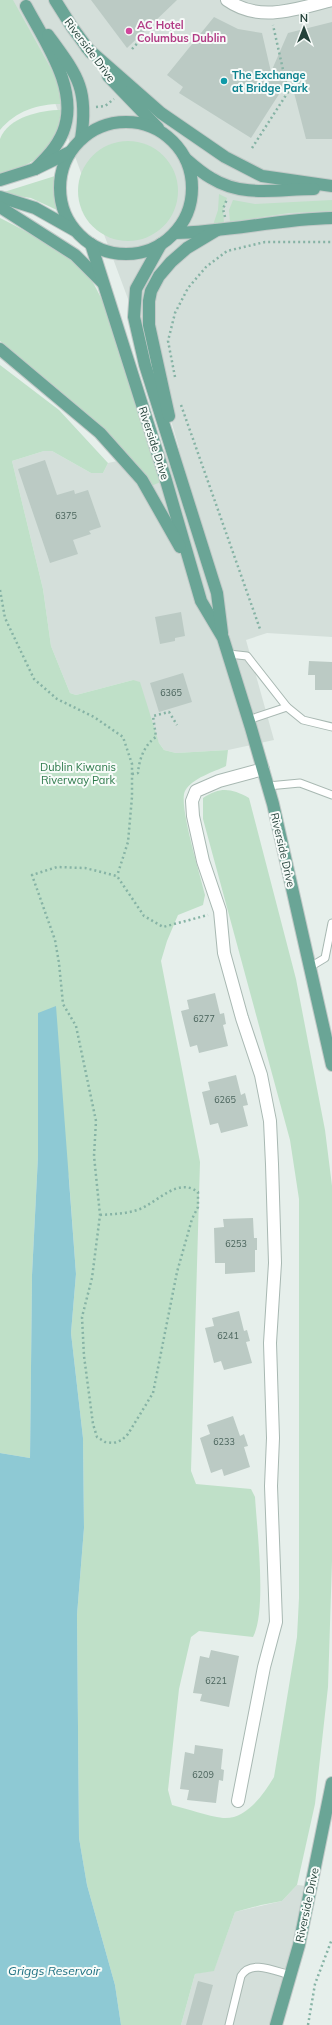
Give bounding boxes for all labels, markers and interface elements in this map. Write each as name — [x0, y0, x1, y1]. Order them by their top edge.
north arrow — [284, 8, 324, 48]
text: N — [300, 11, 308, 25]
street label: Riverside Drive — [62, 15, 118, 85]
place label: AC Hotel Columbus Dublin — [137, 18, 226, 45]
marker: AC Hotel Columbus Dublin — [124, 26, 134, 36]
place label: The Exchange at Bridge Park — [232, 68, 309, 95]
marker: The Exchange at Bridge Park — [219, 76, 229, 86]
street label: Riverside Drive — [136, 405, 172, 481]
house number: 6375 — [55, 510, 77, 521]
house number: 6365 — [160, 687, 182, 698]
park label: Dublin Kiwanis Riverway Park — [40, 760, 116, 787]
street label: Riverside Drive — [268, 811, 298, 889]
house number: 6277 — [193, 1013, 215, 1024]
house number: 6265 — [214, 1094, 236, 1105]
house number: 6253 — [225, 1238, 247, 1249]
house number: 6241 — [217, 1330, 239, 1341]
house number: 6233 — [213, 1436, 235, 1447]
house number: 6221 — [205, 1675, 227, 1686]
house number: 6209 — [192, 1769, 214, 1780]
street label: Riverside Drive — [292, 1866, 322, 1944]
water label: Griggs Reservoir — [8, 1963, 101, 1978]

